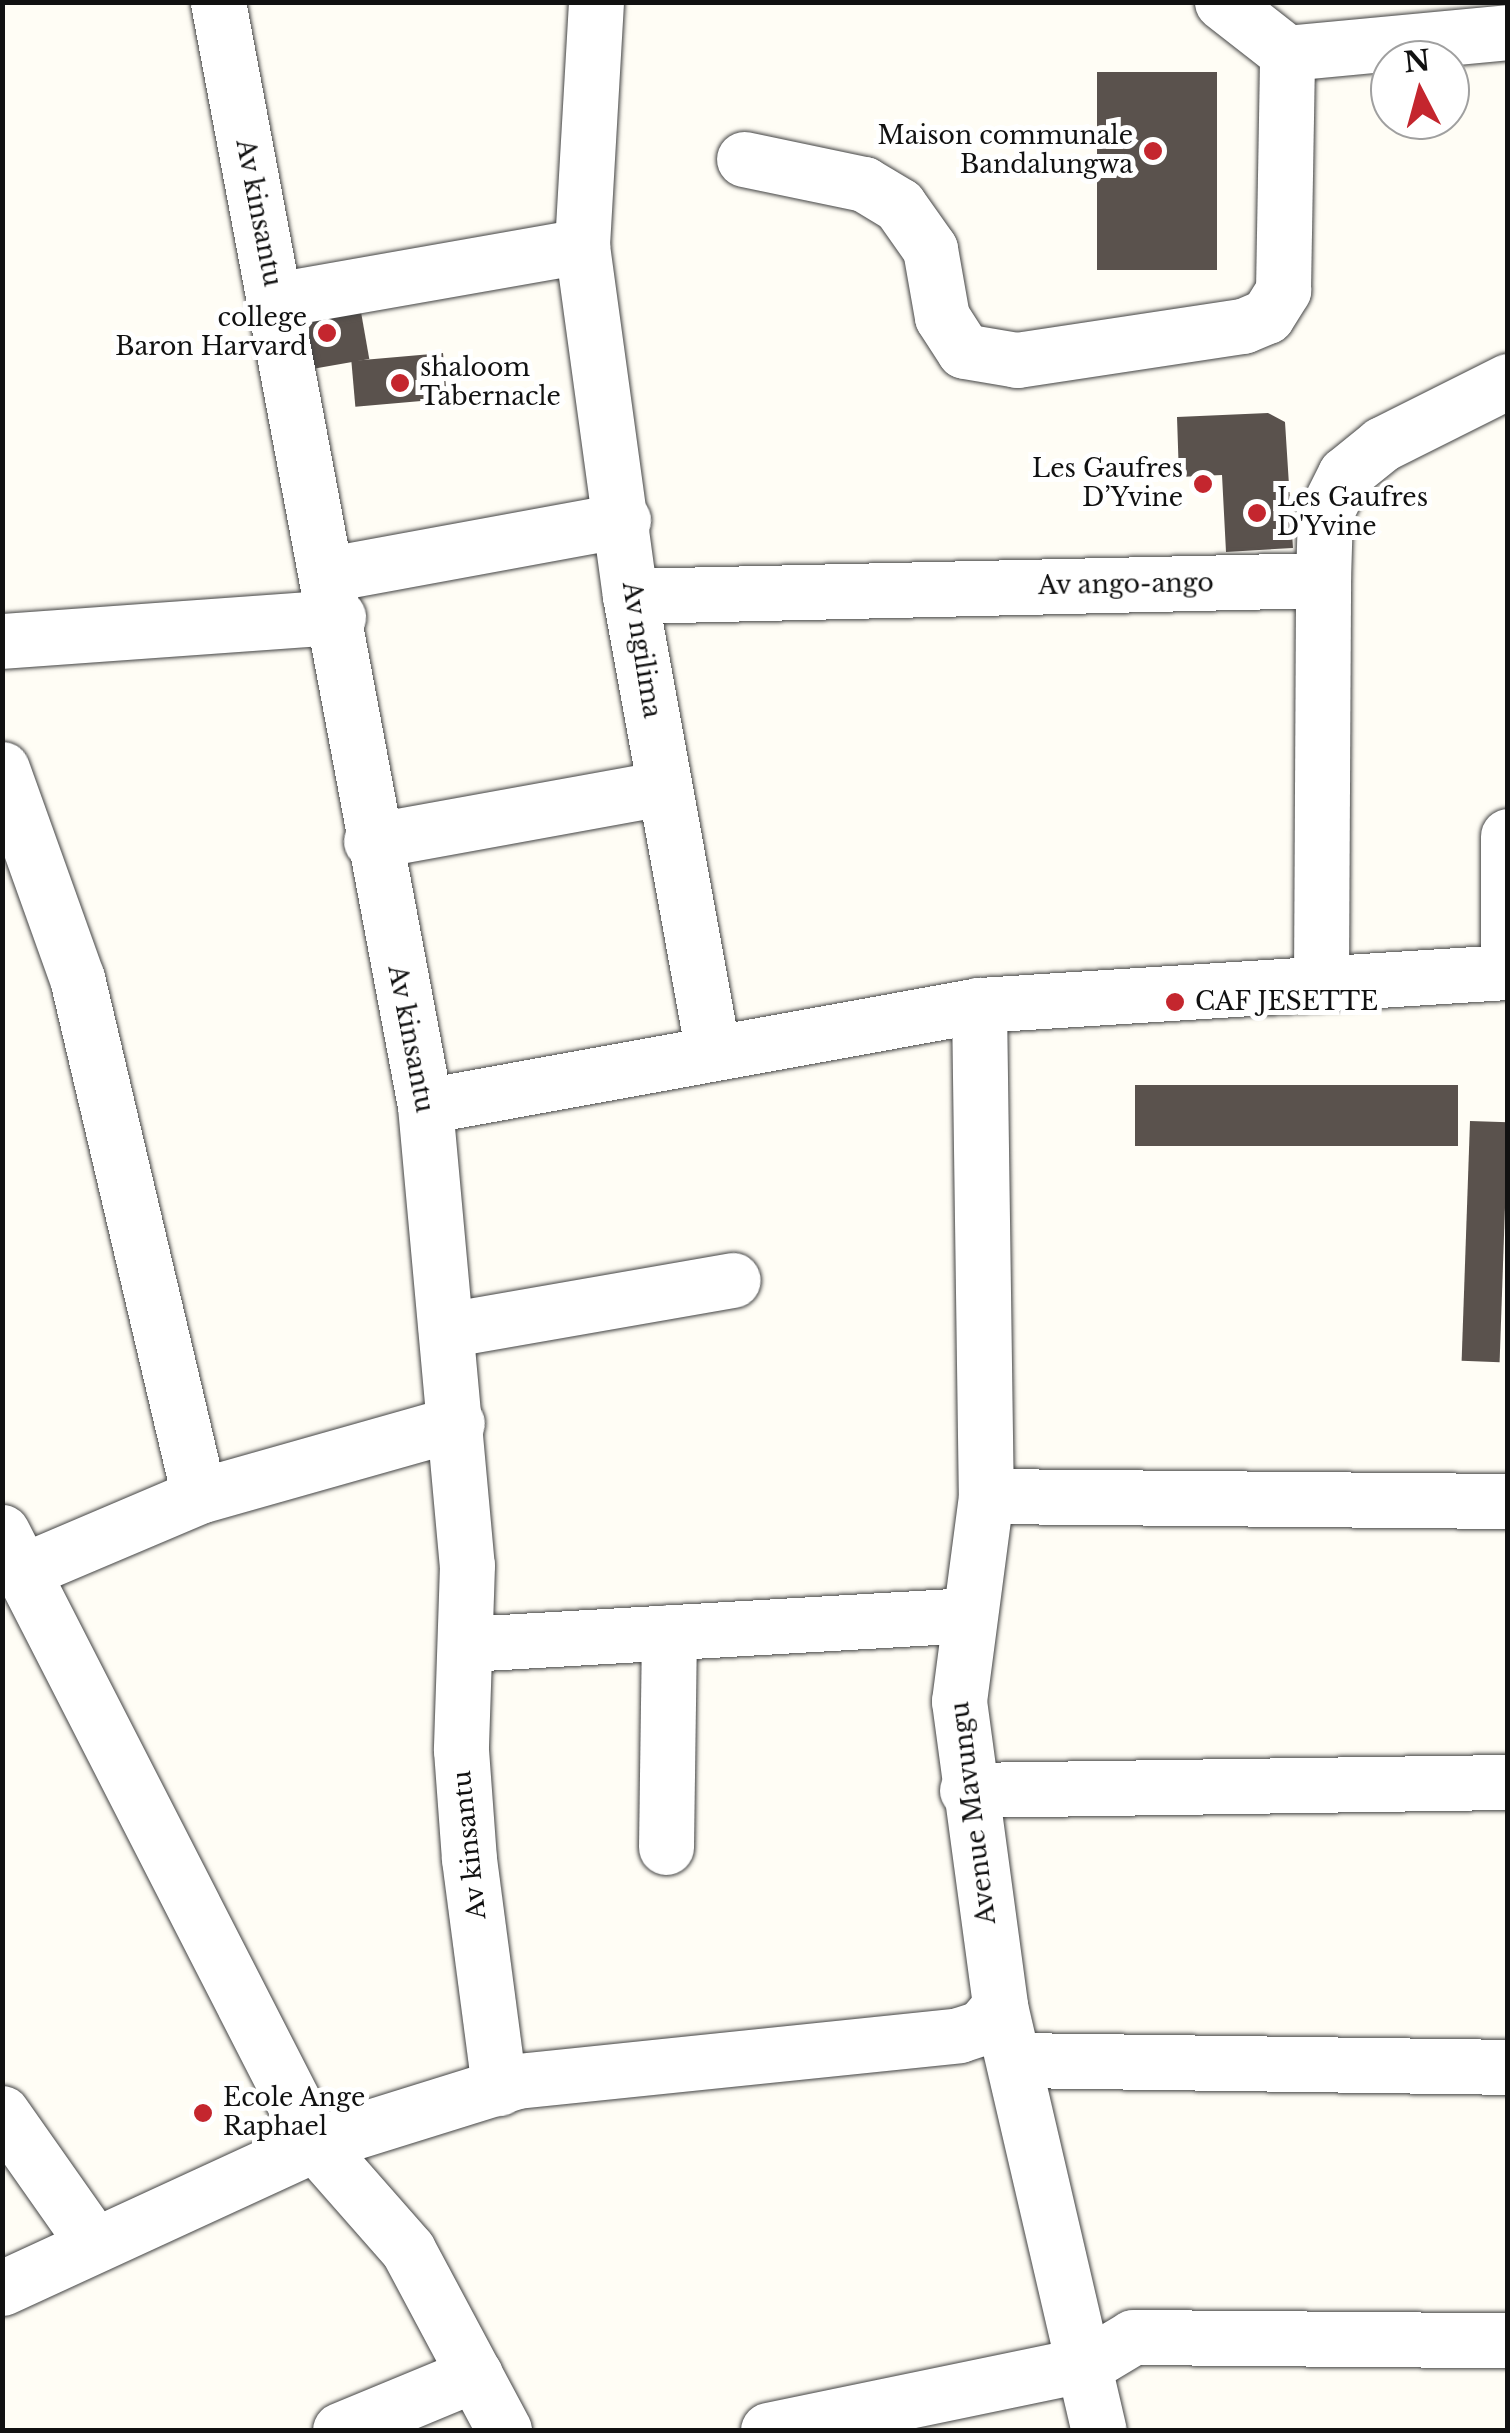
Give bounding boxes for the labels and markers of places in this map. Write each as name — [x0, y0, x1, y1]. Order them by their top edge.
place label: Maison communale Bandalungwa — [878, 122, 1133, 181]
marker: Maison communale Bandalungwa — [1142, 140, 1164, 162]
place label: college Baron Harvard — [115, 304, 307, 363]
marker: college Baron Harvard — [316, 322, 338, 344]
place label: shaloom Tabernacle — [420, 354, 561, 413]
marker: shaloom Tabernacle — [389, 372, 411, 394]
place label: Les Gaufres D’Yvine — [1032, 455, 1183, 514]
marker: Les Gaufres D’Yvine — [1192, 473, 1214, 495]
place label: Les Gaufres D'Yvine — [1277, 484, 1428, 543]
marker: Les Gaufres D'Yvine — [1246, 502, 1268, 524]
place label: CAF JESETTE — [1195, 987, 1379, 1017]
marker: CAF JESETTE — [1164, 991, 1186, 1013]
place label: Ecole Ange Raphael — [223, 2084, 366, 2143]
marker: Ecole Ange Raphael — [192, 2102, 214, 2124]

